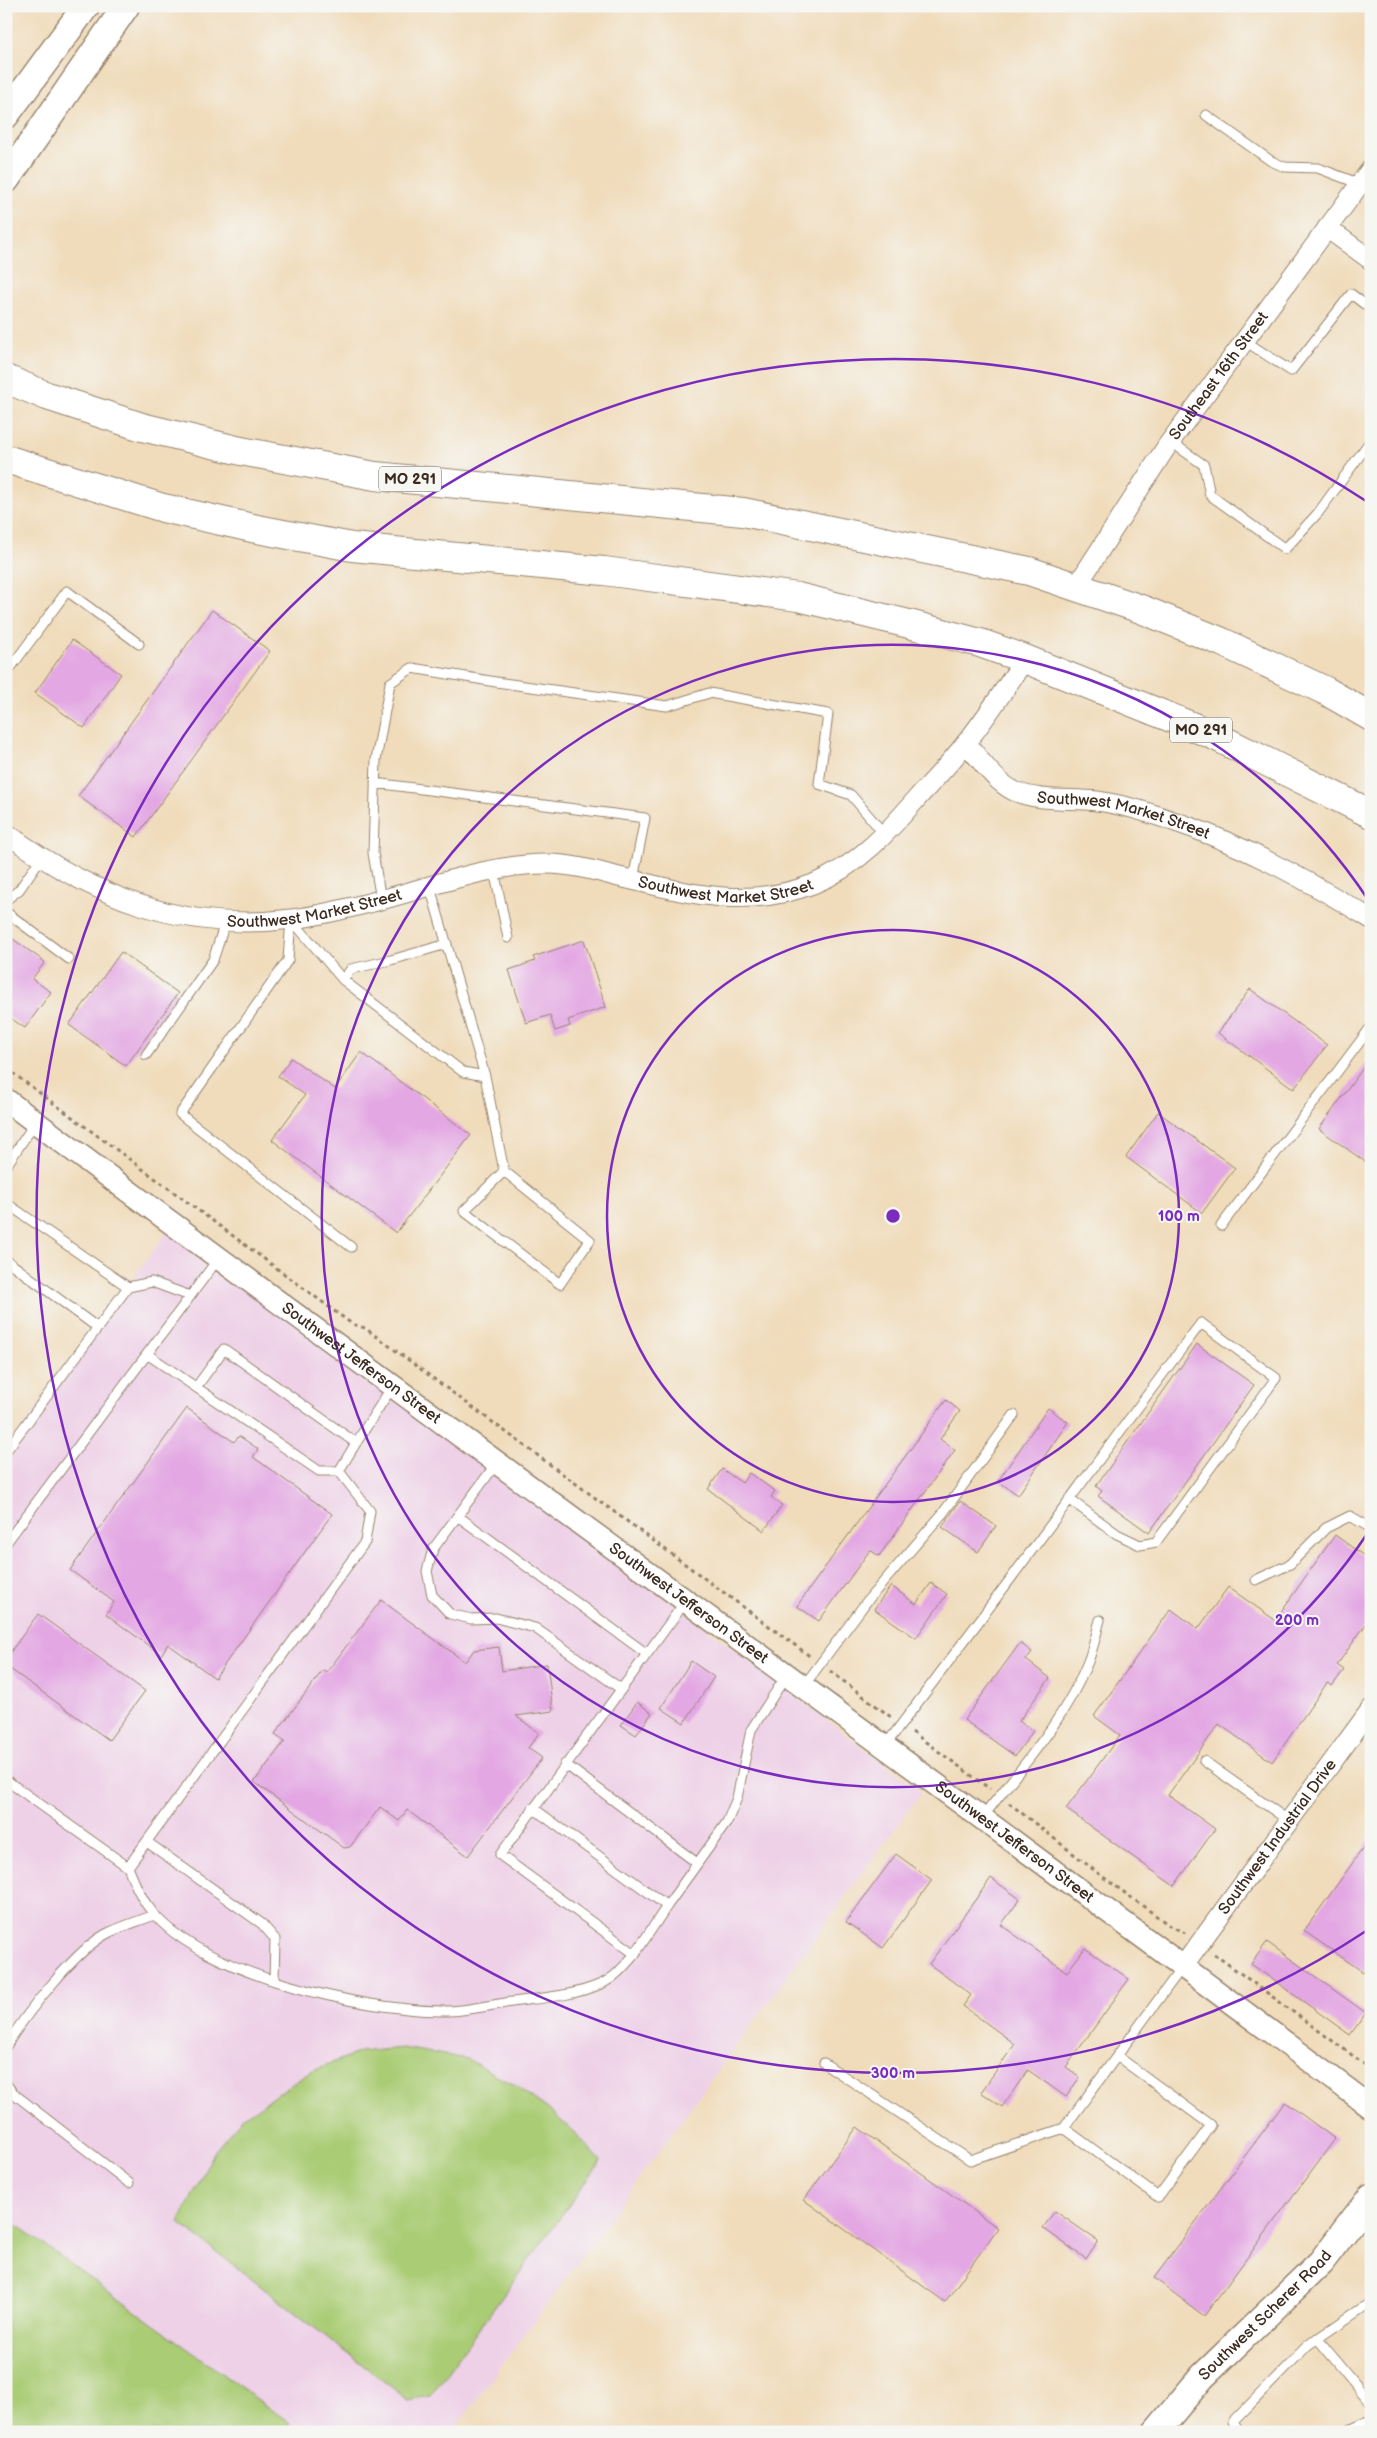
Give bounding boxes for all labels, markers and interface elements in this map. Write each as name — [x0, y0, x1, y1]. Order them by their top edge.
street label: Southeast 16th Street — [1165, 308, 1272, 444]
road number: MO 291 — [379, 466, 441, 492]
road number: MO 291 — [1170, 718, 1232, 742]
street label: Southwest Market Street — [1036, 788, 1213, 843]
street label: Southwest Market Street — [636, 872, 816, 907]
street label: Southwest Market Street — [227, 885, 404, 931]
centre of rings — [884, 1207, 902, 1225]
text: 100 m — [1158, 1207, 1200, 1226]
street label: Southwest Jefferson Street — [278, 1298, 445, 1428]
street label: Southwest Jefferson Street — [605, 1538, 772, 1668]
text: 200 m — [1275, 1611, 1319, 1630]
street label: Southwest Industrial Drive — [1214, 1755, 1341, 1918]
street label: Southwest Jefferson Street — [931, 1777, 1098, 1907]
text: 300 m — [871, 2064, 915, 2083]
street label: Southwest Scherer Road — [1195, 2247, 1336, 2385]

